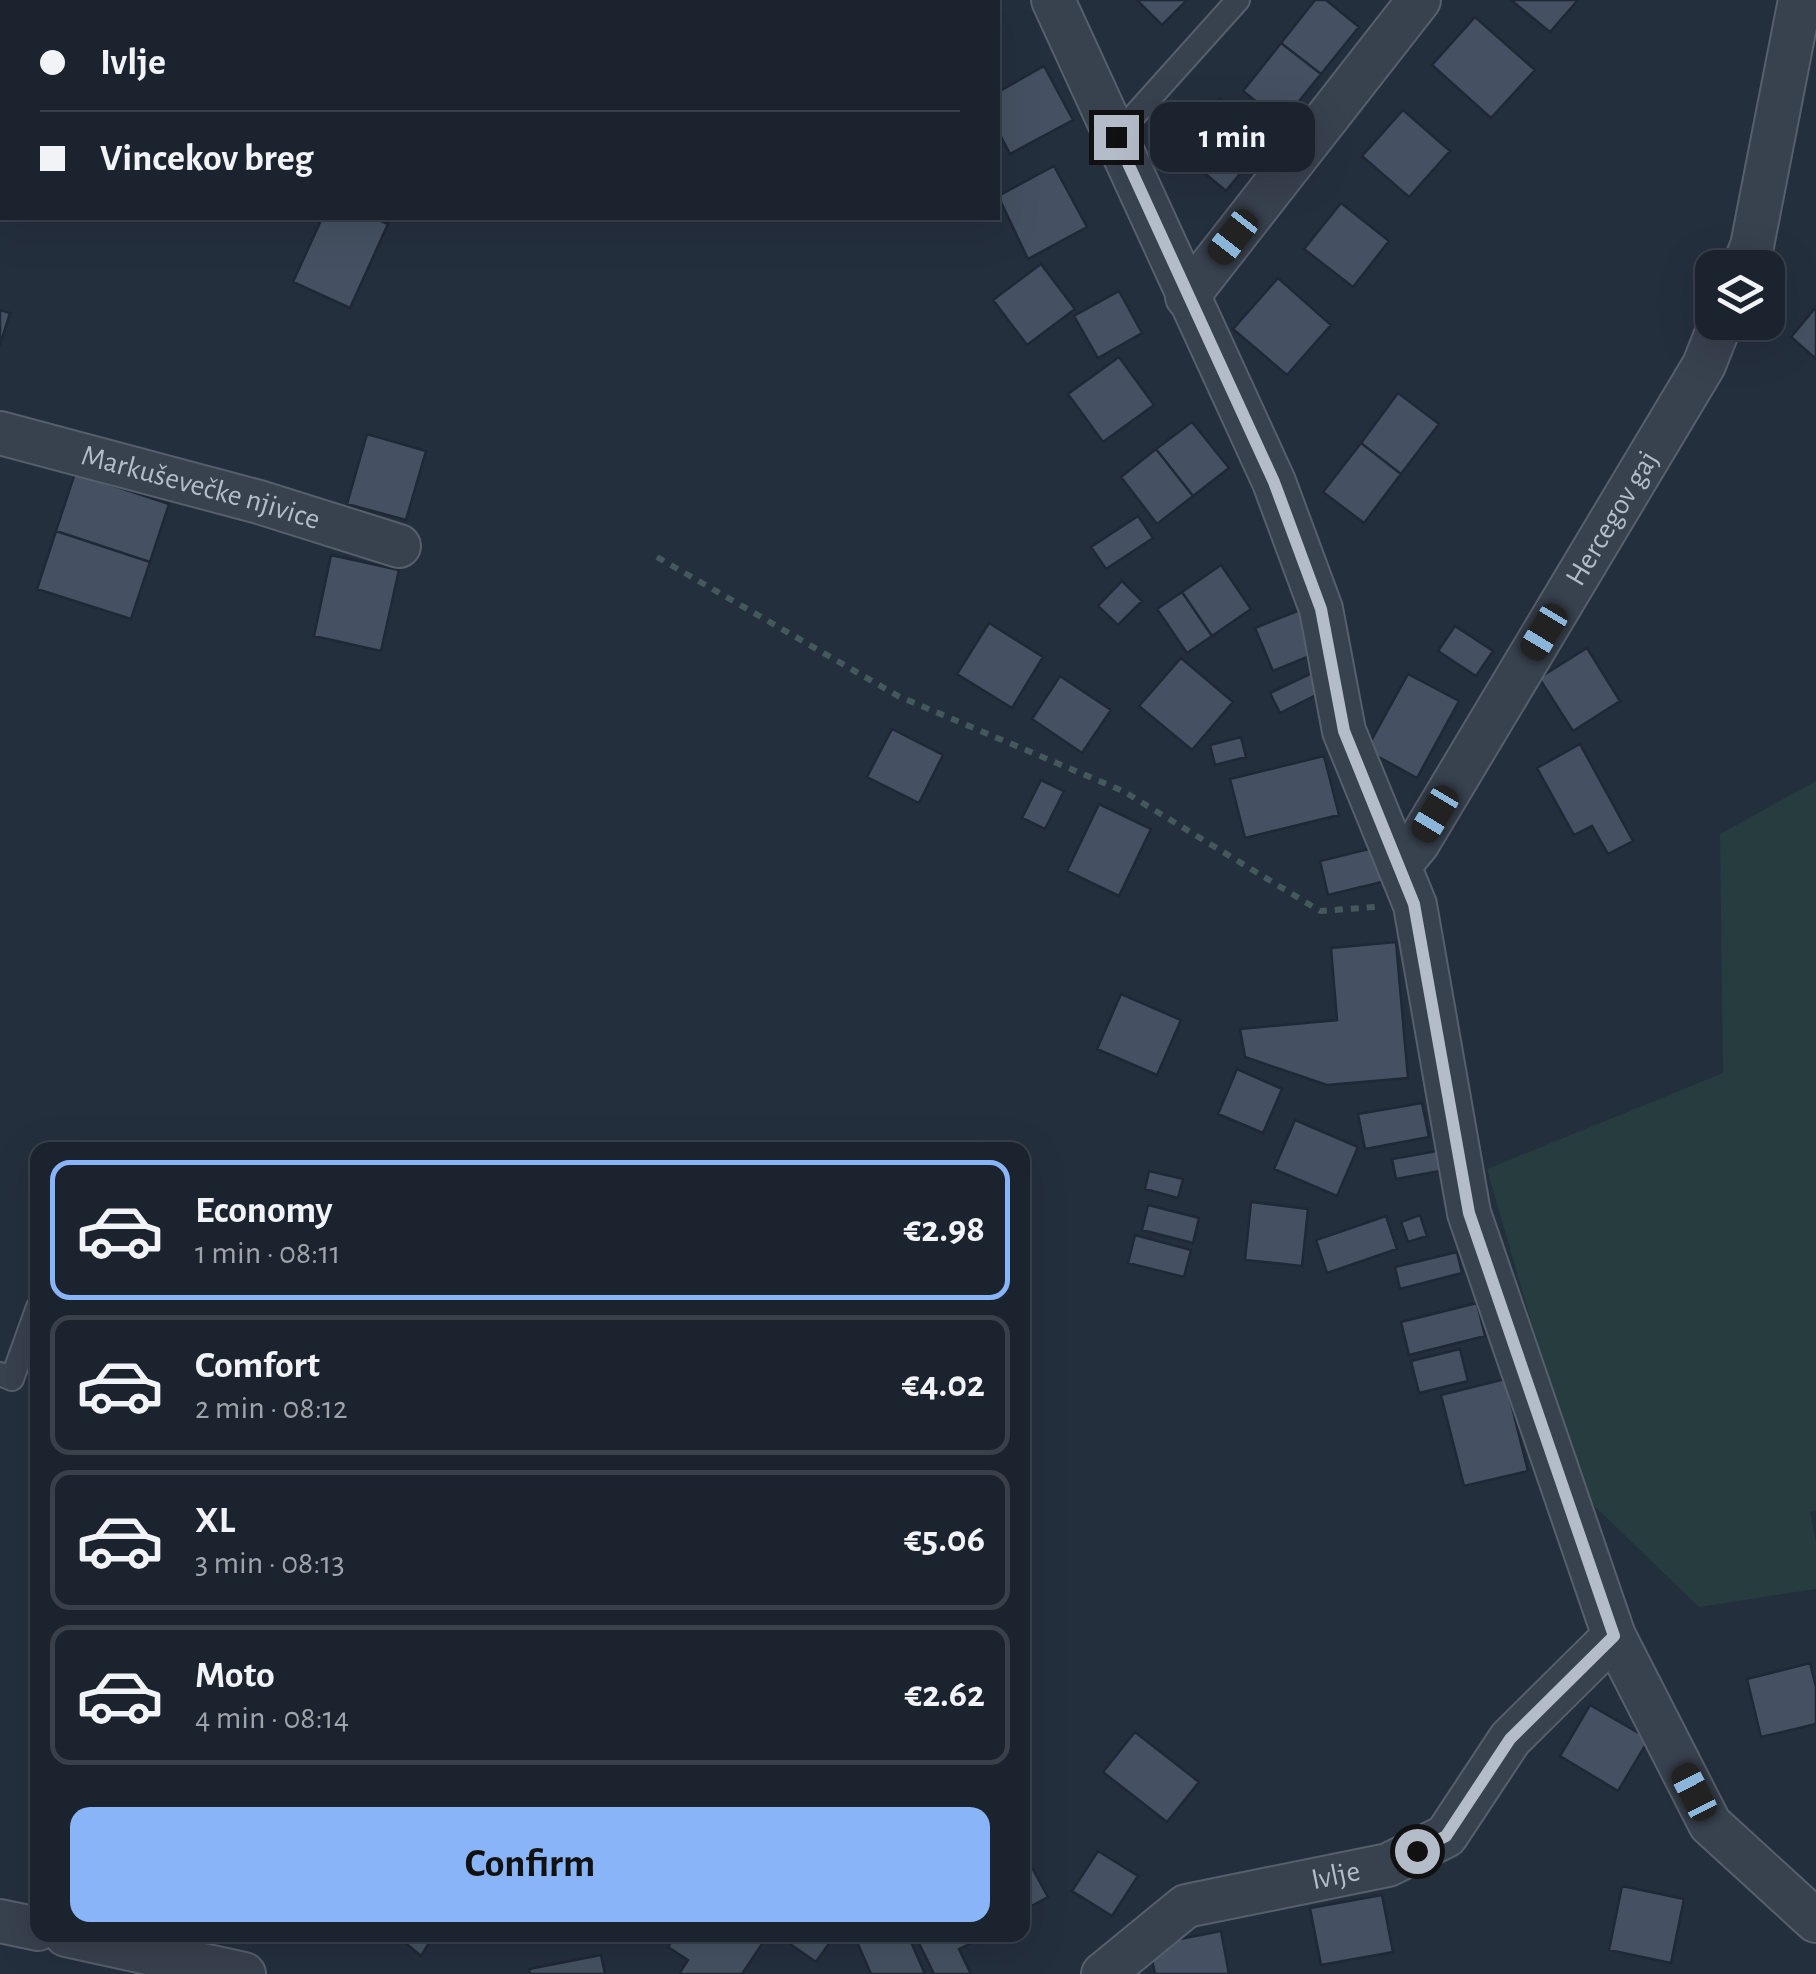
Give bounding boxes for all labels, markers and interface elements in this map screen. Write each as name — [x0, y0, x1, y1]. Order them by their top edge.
text: Ivlje — [100, 44, 166, 82]
callout: 1 min — [1151, 102, 1316, 172]
route end — [1094, 115, 1139, 160]
text: 1 min — [1199, 121, 1266, 153]
text: Vincekov breg — [100, 140, 313, 178]
car — [1203, 204, 1263, 270]
map controls — [1695, 250, 1785, 340]
button: layers — [1695, 250, 1785, 340]
street label: Markuševečke njivice — [78, 440, 324, 535]
street label: Hercegov gaj — [1560, 446, 1664, 591]
car — [1516, 599, 1572, 665]
car — [1407, 781, 1463, 847]
icon: car — [75, 1185, 165, 1275]
text: Economy — [195, 1192, 333, 1230]
text: €2.98 — [904, 1211, 985, 1249]
text: 1 min · 08:11 — [195, 1237, 340, 1269]
icon: car — [75, 1340, 165, 1430]
text: Comfort — [195, 1347, 320, 1385]
text: €4.02 — [902, 1366, 985, 1404]
text: 2 min · 08:12 — [195, 1392, 348, 1424]
icon: car — [75, 1495, 165, 1585]
text: XL — [195, 1502, 235, 1540]
text: €5.06 — [904, 1521, 985, 1559]
text: 3 min · 08:13 — [195, 1547, 345, 1579]
icon: car — [75, 1650, 165, 1740]
text: Moto — [195, 1657, 275, 1695]
text: €2.62 — [904, 1676, 985, 1714]
text: 4 min · 08:14 — [195, 1702, 349, 1734]
car — [1667, 1758, 1721, 1826]
button: Confirm — [70, 1807, 990, 1922]
route start — [1395, 1829, 1440, 1874]
street label: Ivlje — [1309, 1856, 1363, 1895]

